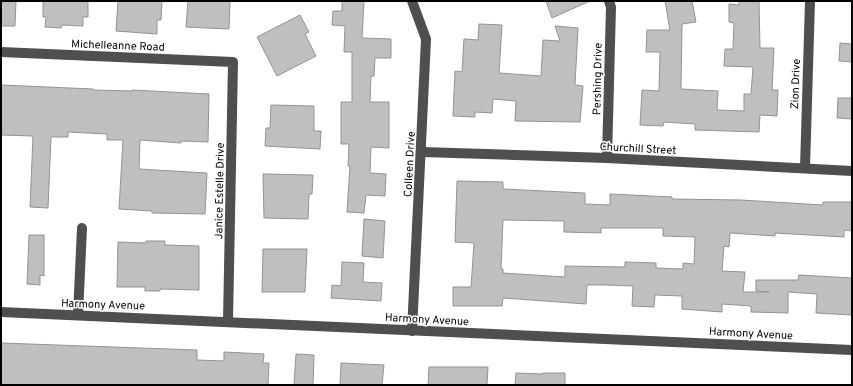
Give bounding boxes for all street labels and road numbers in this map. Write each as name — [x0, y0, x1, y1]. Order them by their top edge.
street label: Michelleanne Road — [71, 37, 165, 55]
street label: Pershing Drive — [590, 43, 606, 115]
street label: Zion Drive — [788, 58, 804, 110]
street label: Colleen Drive — [401, 131, 419, 197]
street label: Churchill Street — [599, 140, 677, 158]
street label: Janice Estelle Drive — [212, 142, 228, 240]
street label: Harmony Avenue — [61, 297, 145, 313]
street label: Harmony Avenue — [385, 311, 469, 329]
street label: Harmony Avenue — [709, 325, 793, 343]

